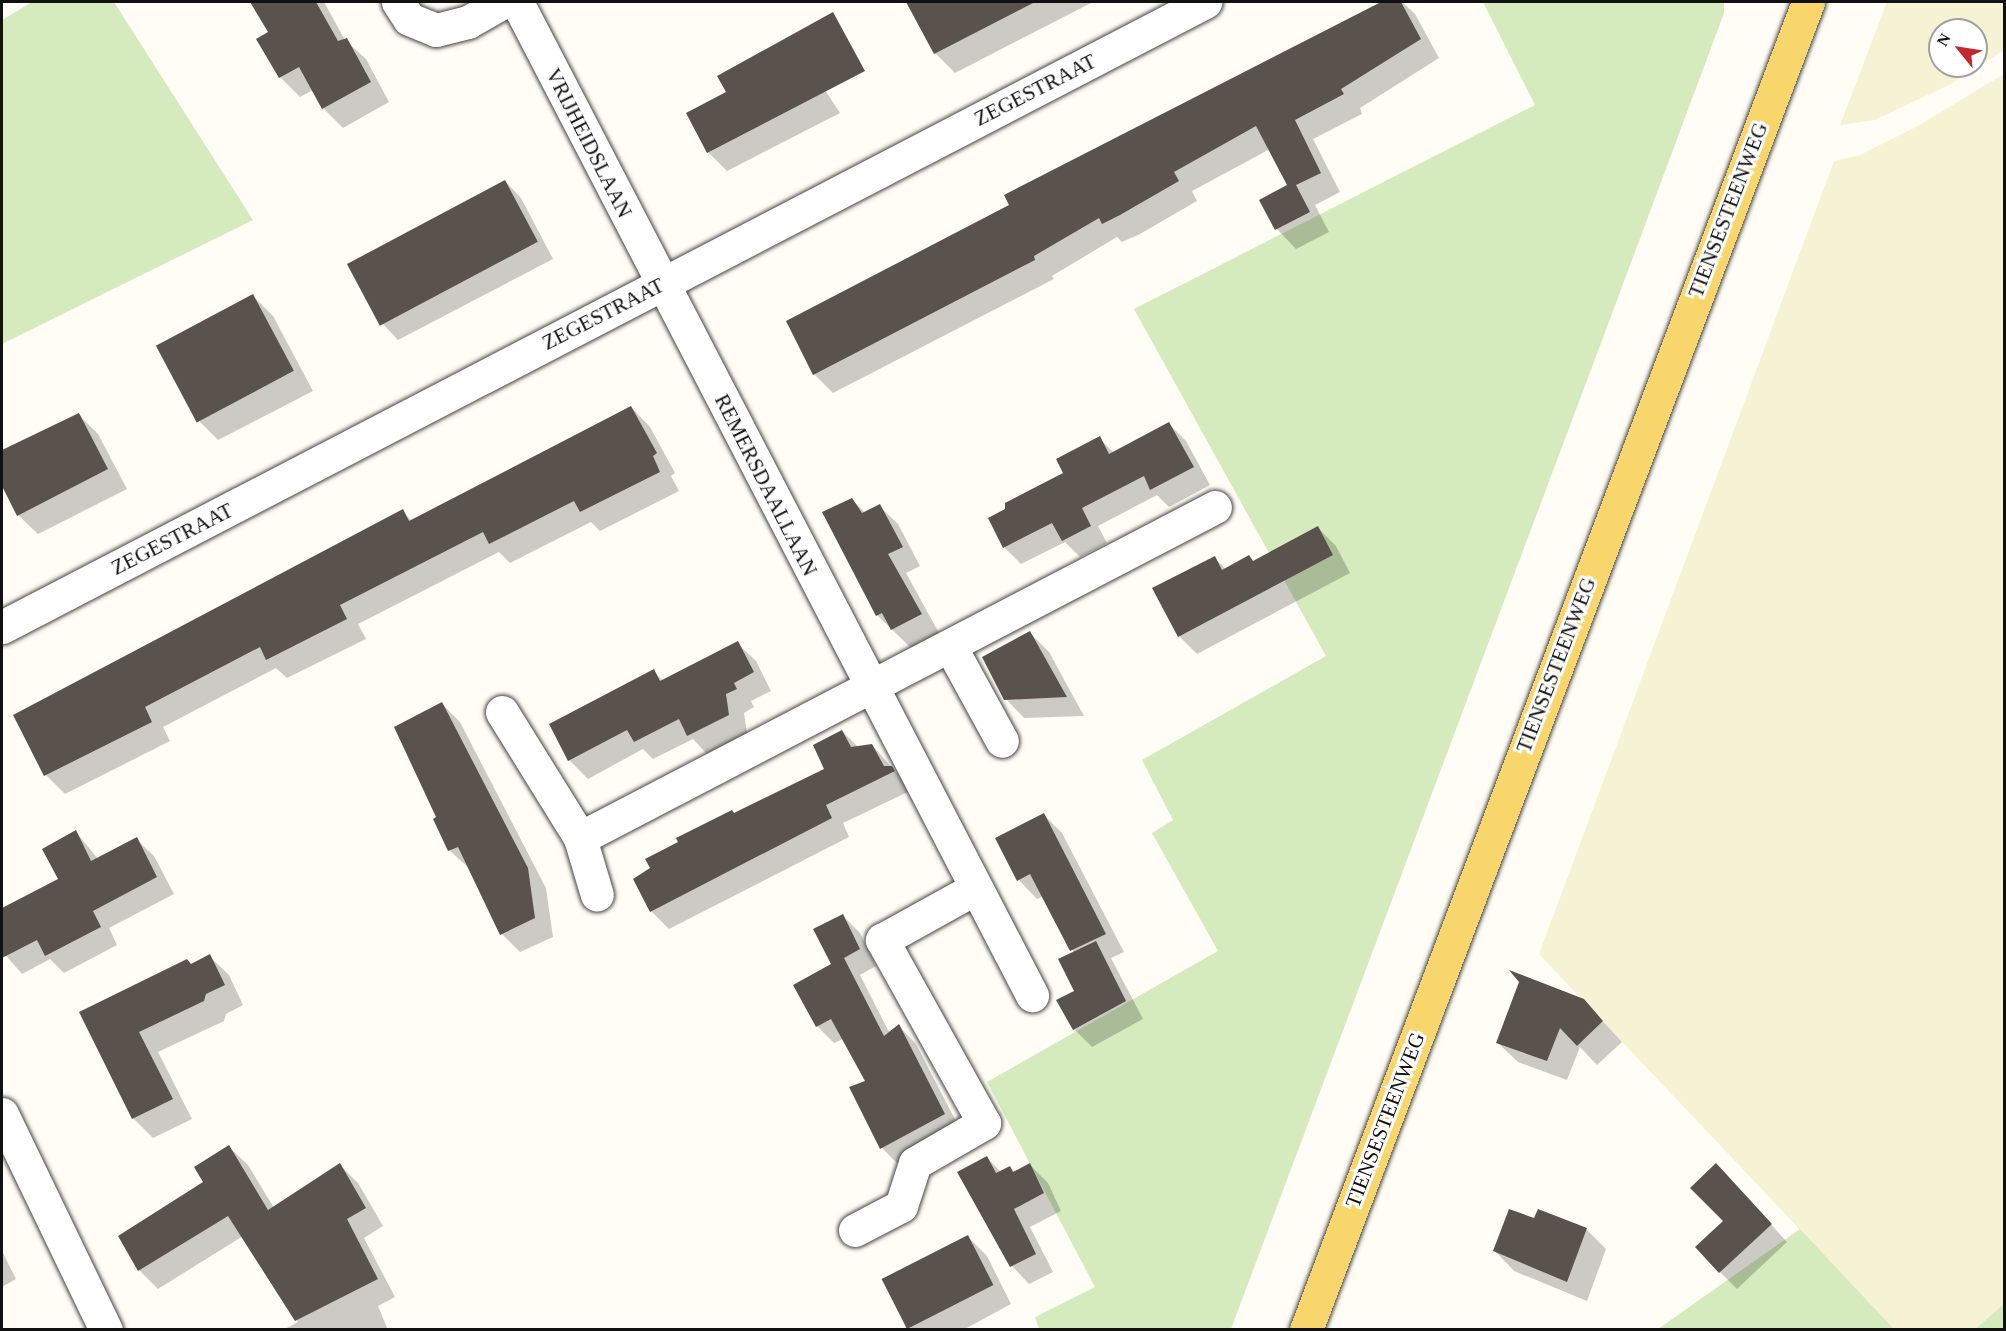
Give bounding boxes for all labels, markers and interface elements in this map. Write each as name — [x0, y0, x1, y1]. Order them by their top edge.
north arrow — [1928, 18, 1988, 78]
text: N — [1933, 30, 1954, 49]
street label: ZEGESTRAAT — [970, 49, 1100, 131]
street label: VRIJHEIDSLAAN — [540, 64, 638, 222]
street label: TIENSESTEENWEG — [1683, 119, 1773, 301]
street label: ZEGESTRAAT — [538, 273, 668, 355]
street label: REMERSDAALLAAN — [709, 390, 823, 580]
street label: ZEGESTRAAT — [107, 498, 237, 580]
street label: TIENSESTEENWEG — [1511, 574, 1601, 756]
street label: TIENSESTEENWEG — [1340, 1029, 1430, 1211]

